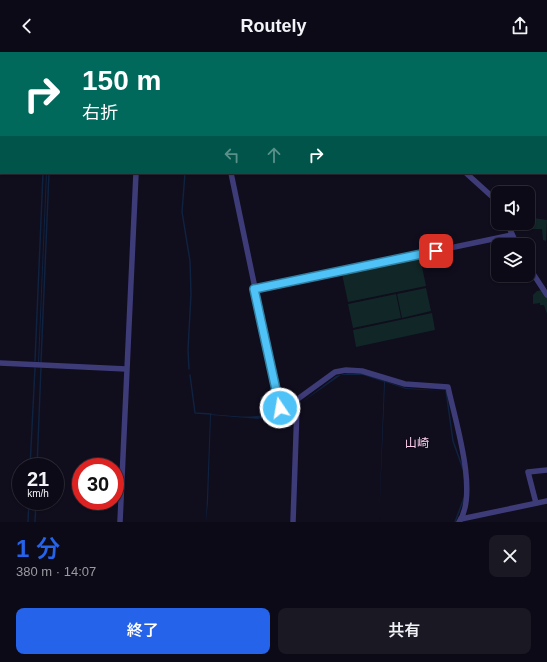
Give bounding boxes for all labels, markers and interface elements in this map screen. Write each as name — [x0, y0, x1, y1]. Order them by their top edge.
icon: back — [16, 15, 38, 37]
icon: share — [509, 15, 531, 37]
text: Routely — [240, 16, 307, 36]
text: 150 m — [82, 65, 161, 96]
icon: right — [16, 68, 68, 120]
text: 右折 — [82, 103, 118, 123]
icon: left — [221, 144, 243, 166]
icon: ahead — [263, 144, 285, 166]
icon: right — [305, 144, 327, 166]
map controls — [491, 186, 535, 282]
button: sound — [491, 186, 535, 230]
pin — [419, 234, 453, 268]
button: layers — [491, 238, 535, 282]
icon: arrive — [425, 240, 447, 262]
position arrow — [259, 387, 301, 429]
district label: 山崎 — [405, 436, 429, 450]
speed limit sign: 30 — [72, 458, 124, 510]
text: 21 — [27, 468, 49, 490]
text: km/h — [27, 488, 49, 499]
text: 1 分 — [16, 535, 60, 562]
button: close — [489, 535, 531, 577]
text: 380 m · 14:07 — [16, 564, 96, 579]
button: 終了 — [16, 608, 270, 654]
button: 共有 — [278, 608, 531, 654]

